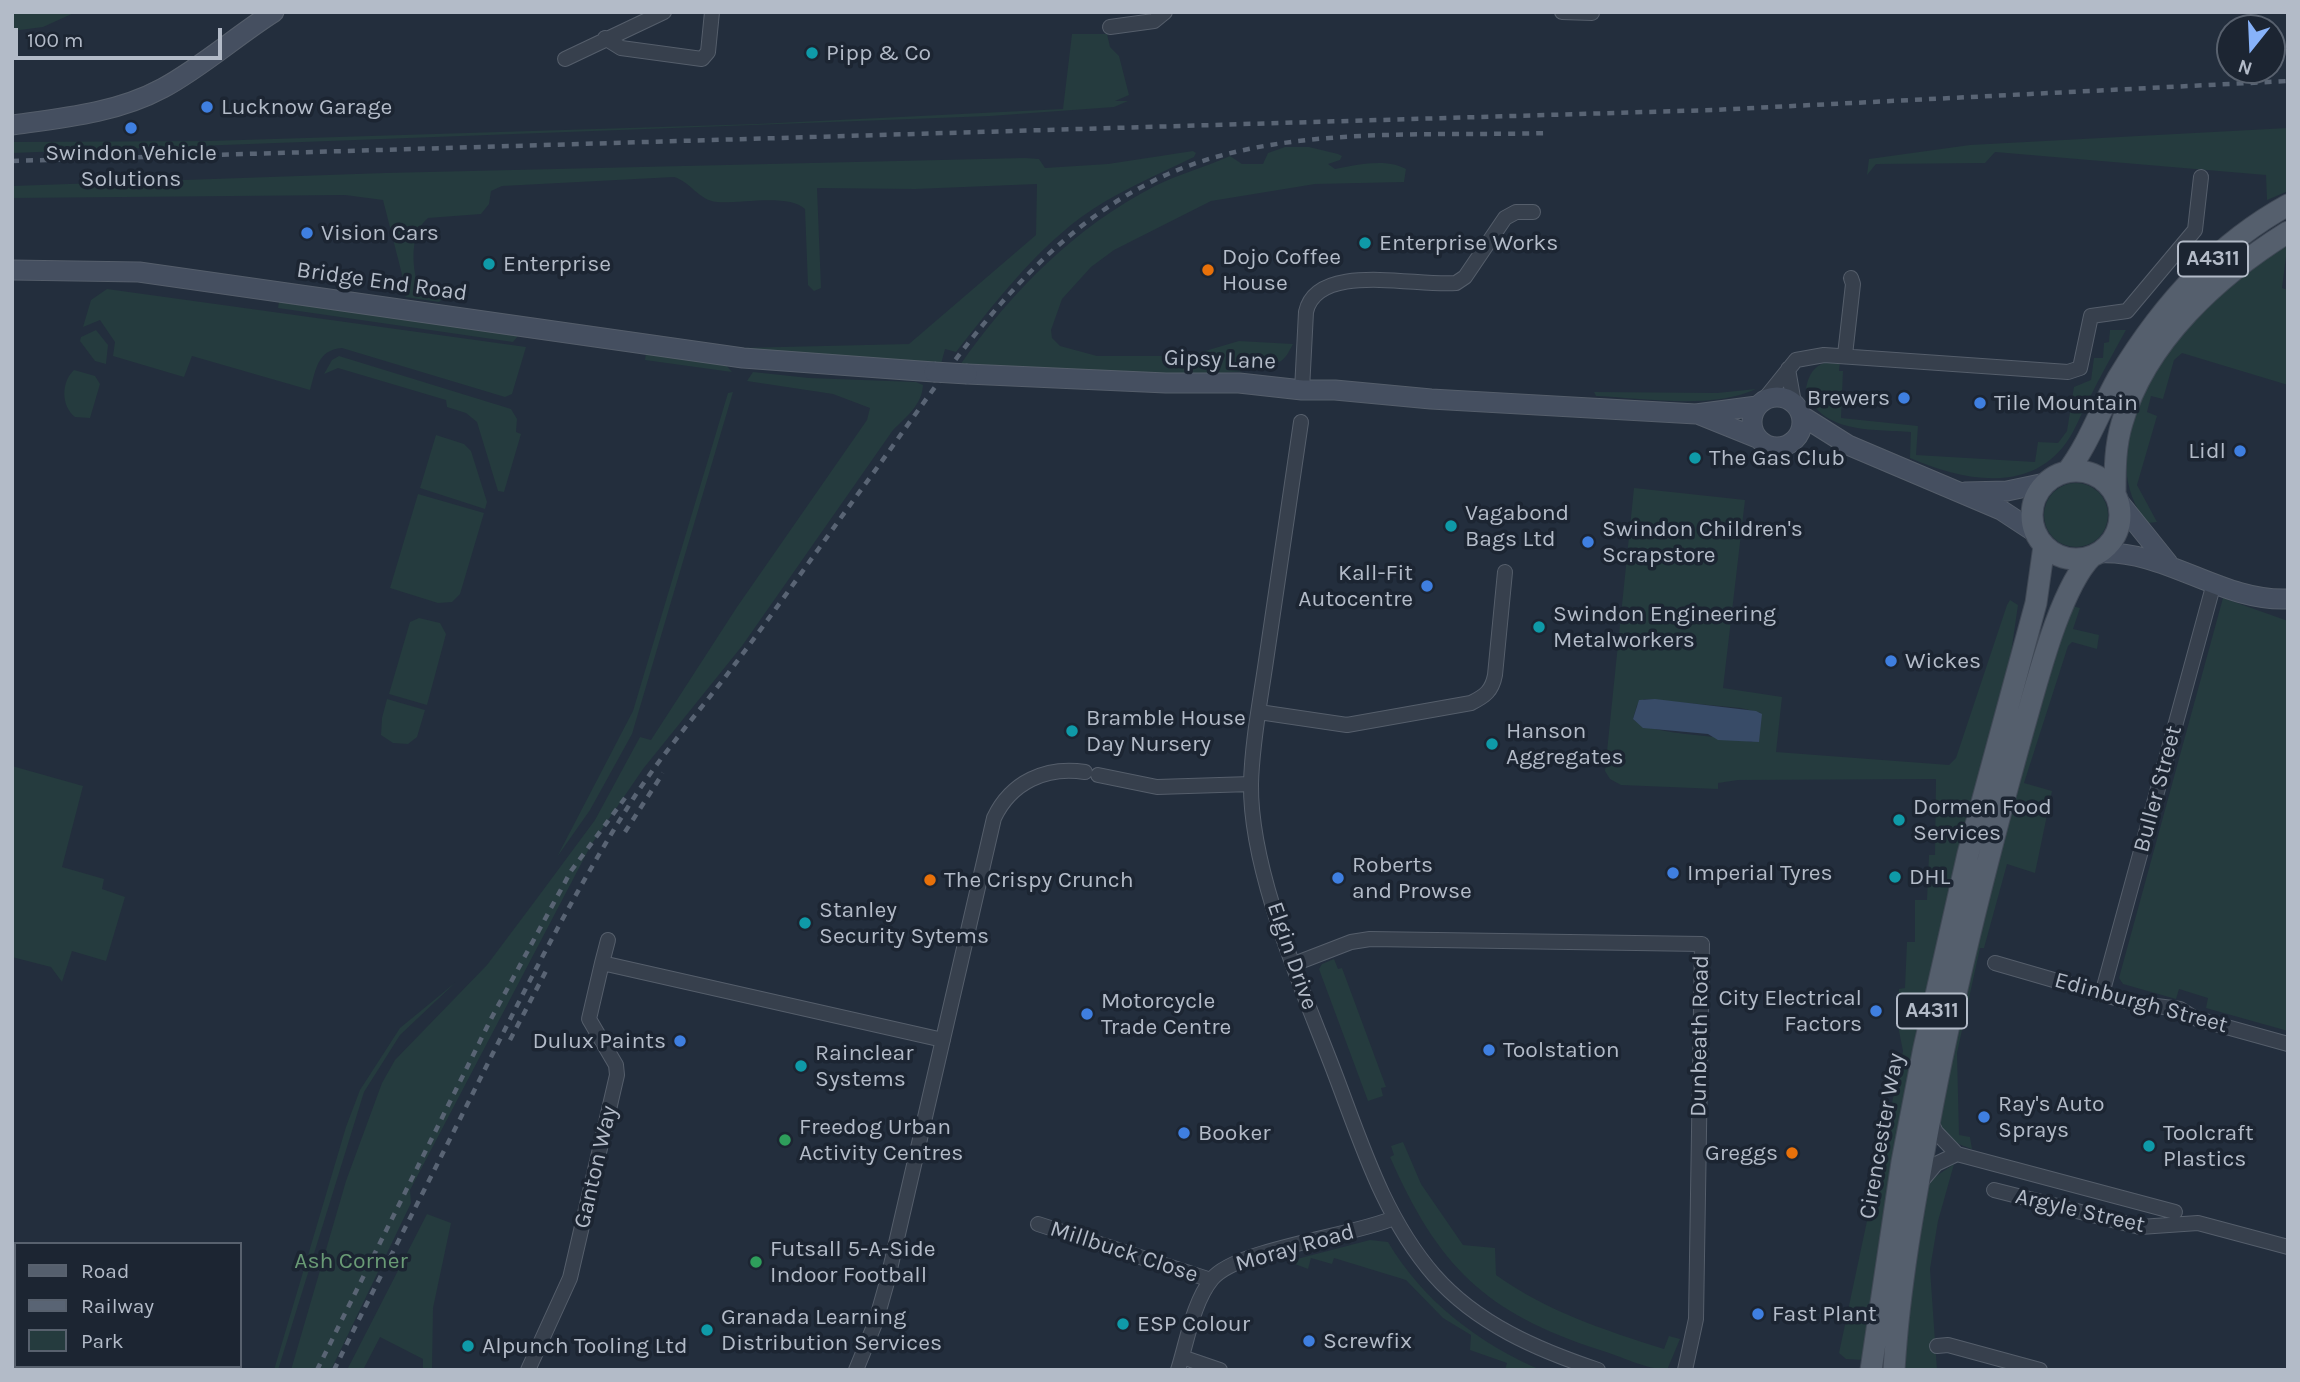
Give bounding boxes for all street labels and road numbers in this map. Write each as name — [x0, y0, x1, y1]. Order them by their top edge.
road number: A4311 — [2178, 242, 2248, 276]
street label: Bridge End Road — [295, 256, 469, 308]
street label: Gipsy Lane — [1164, 344, 1276, 376]
street label: Buller Street — [2128, 723, 2188, 855]
street label: Elgin Drive — [1261, 898, 1323, 1014]
street label: Dunbeath Road — [1685, 955, 1715, 1117]
street label: Edinburgh Street — [2051, 967, 2231, 1039]
road number: A4311 — [1897, 993, 1967, 1028]
street label: Cirencester Way — [1854, 1051, 1910, 1221]
street label: Ganton Way — [568, 1103, 624, 1231]
street label: Argyle Street — [2013, 1183, 2147, 1239]
street label: Millbuck Close — [1046, 1215, 1202, 1289]
street label: Moray Road — [1232, 1218, 1358, 1278]

